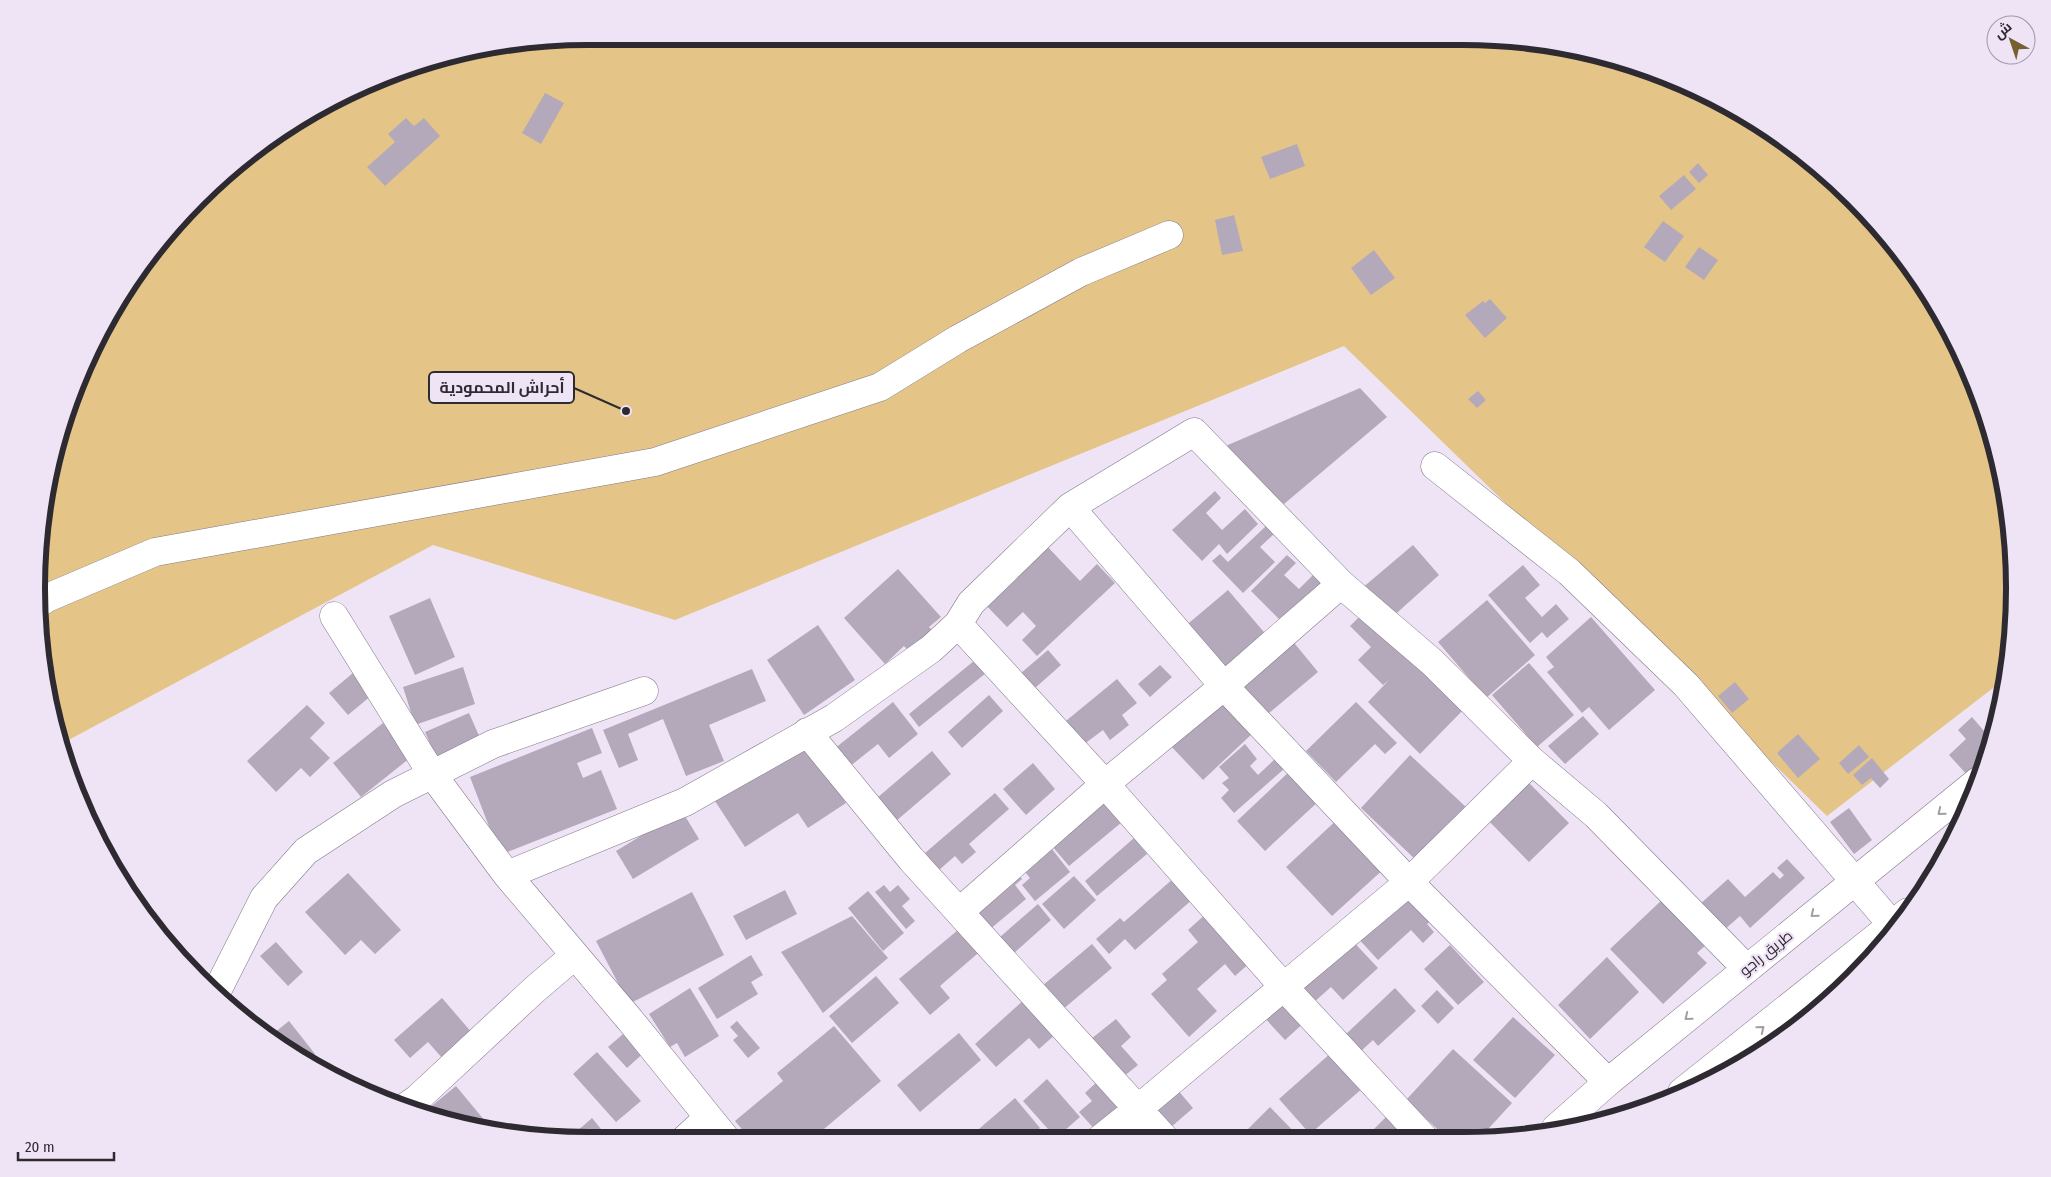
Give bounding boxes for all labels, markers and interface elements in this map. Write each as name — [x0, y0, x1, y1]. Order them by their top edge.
north arrow — [1986, 15, 2036, 65]
text: ش — [1991, 18, 2015, 43]
callout: أحراش المحمودية — [429, 372, 574, 403]
text: أحراش المحمودية — [440, 377, 564, 397]
one-way arrow — [1937, 806, 1946, 815]
one-way arrow — [1811, 908, 1820, 917]
street label: طريق راجو — [1736, 926, 1797, 981]
one-way arrow — [1685, 1011, 1694, 1020]
one-way arrow — [1755, 1027, 1764, 1035]
scale bar — [18, 1130, 114, 1162]
text: 20 m — [25, 1138, 55, 1156]

